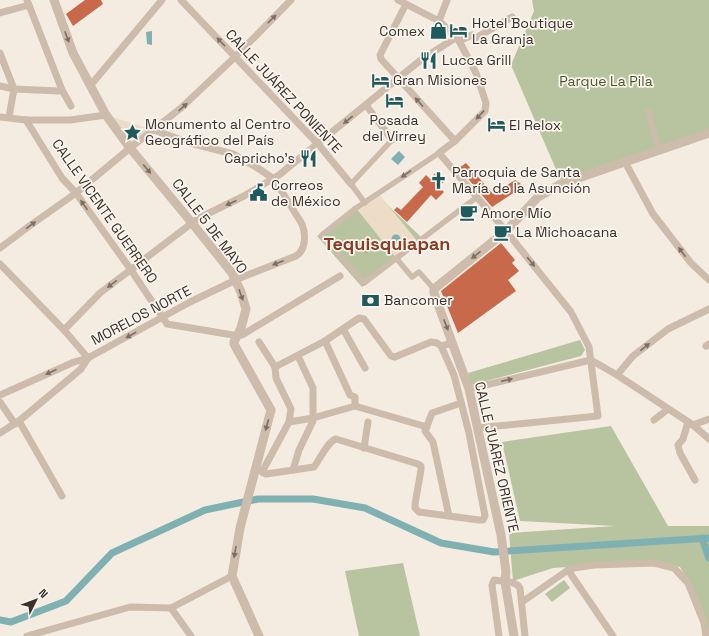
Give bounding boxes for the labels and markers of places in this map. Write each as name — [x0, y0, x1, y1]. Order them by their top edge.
place label: Hotel Boutique La Granja — [472, 14, 573, 48]
shop icon: Comex — [428, 21, 448, 41]
hotel icon: Hotel Boutique La Granja — [449, 21, 469, 41]
place label: Comex — [379, 22, 425, 40]
restaurant icon: Lucca Grill — [419, 50, 439, 70]
place label: Lucca Grill — [442, 51, 511, 69]
hotel icon: Gran Misiones — [370, 70, 390, 90]
place label: Gran Misiones — [393, 71, 487, 89]
hotel icon: Posada del Virrey — [384, 90, 404, 110]
place label: Posada del Virrey — [362, 111, 426, 145]
place label: Monumento al Centro Geográfico del País — [145, 115, 291, 149]
hotel icon: El Relox — [486, 115, 506, 135]
place label: El Relox — [509, 116, 561, 134]
place icon: Monumento al Centro Geográfico del País — [122, 122, 142, 142]
restaurant icon: Capricho's — [298, 148, 318, 168]
place label: Capricho's — [224, 149, 295, 167]
place label: Parroquia de Santa María de la Asunción — [452, 163, 591, 197]
church icon: Parroquia de Santa María de la Asunción — [429, 170, 449, 190]
place label: Correos de México — [271, 176, 341, 210]
public building icon: Correos de México — [248, 183, 268, 203]
cafe icon: Amore Mío — [458, 203, 478, 223]
place label: Amore Mío — [481, 204, 552, 222]
cafe icon: La Michoacana — [493, 222, 513, 242]
place label: La Michoacana — [516, 223, 617, 241]
bank icon: Bancomer — [361, 290, 381, 310]
place label: Bancomer — [384, 291, 453, 309]

